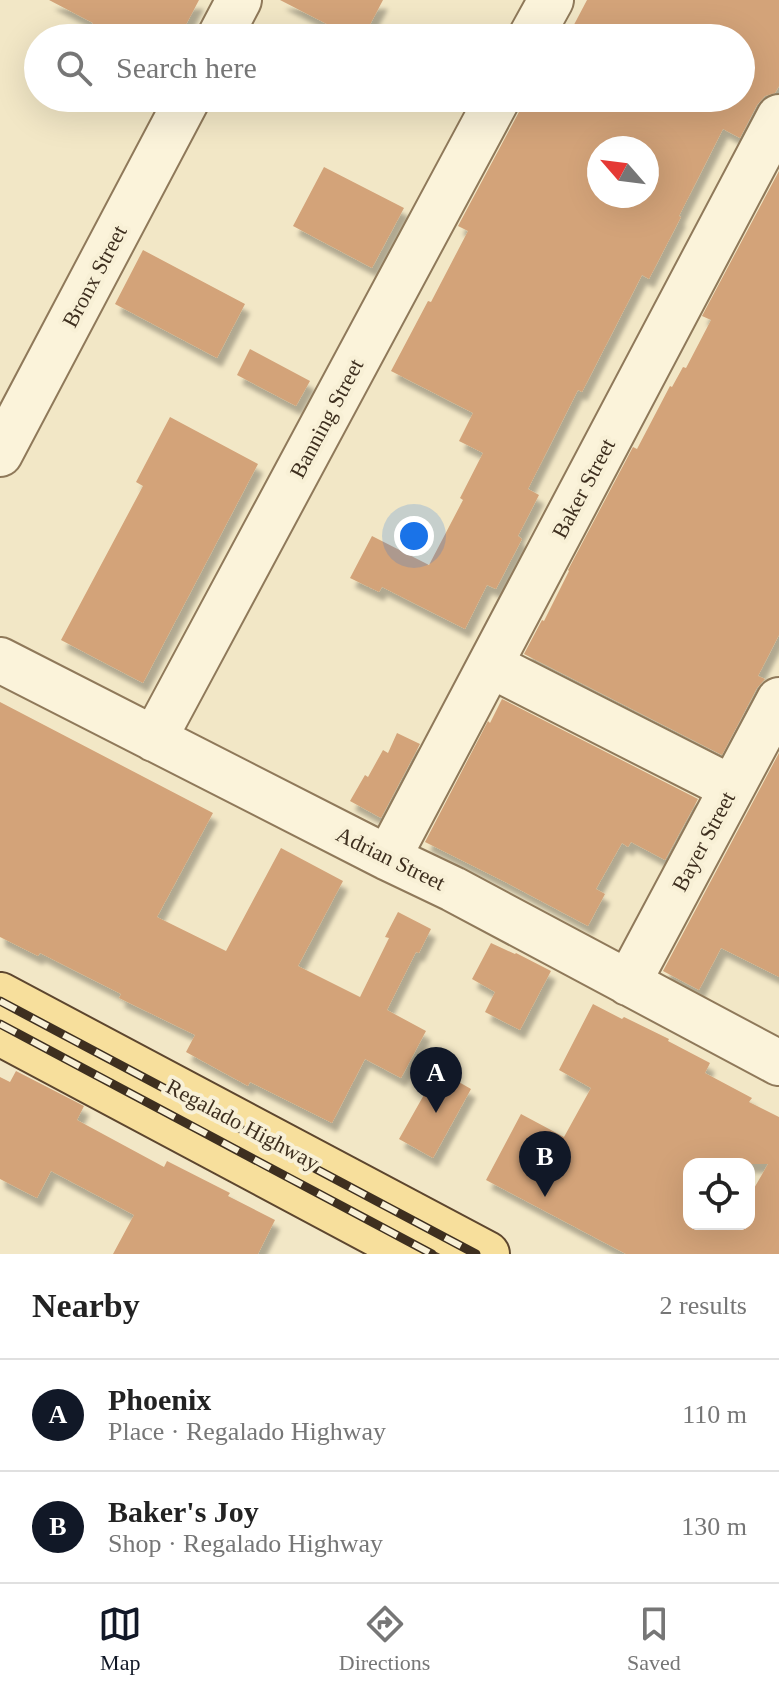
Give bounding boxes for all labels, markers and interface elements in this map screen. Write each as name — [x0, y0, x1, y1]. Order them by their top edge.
search box — [24, 24, 755, 112]
icon: search — [52, 46, 96, 90]
text: Search here — [116, 51, 257, 84]
north arrow — [587, 136, 659, 208]
street label: Bronx Street — [57, 221, 132, 331]
street label: Banning Street — [285, 354, 368, 482]
street label: Baker Street — [547, 434, 620, 542]
your location — [394, 516, 434, 556]
street label: Bayer Street — [667, 787, 740, 895]
street label: Adrian Street — [332, 821, 449, 896]
pin: A — [410, 1047, 462, 1113]
street label: Regalado Highway — [162, 1074, 323, 1175]
pin: B — [519, 1131, 571, 1197]
map controls — [683, 1158, 755, 1230]
button: locate — [683, 1158, 755, 1230]
text: Nearby — [32, 1287, 140, 1324]
text: 2 results — [660, 1291, 747, 1320]
text: Phoenix — [108, 1383, 211, 1416]
text: A — [49, 1400, 67, 1429]
text: 110 m — [682, 1400, 747, 1429]
text: Place · Regalado Highway — [108, 1417, 386, 1446]
text: Baker's Joy — [108, 1495, 259, 1528]
text: B — [49, 1512, 67, 1541]
text: 130 m — [681, 1512, 747, 1541]
text: Shop · Regalado Highway — [108, 1529, 383, 1558]
tab: Map — [98, 1602, 142, 1676]
tab: Directions — [339, 1602, 430, 1676]
tab: Saved — [627, 1602, 681, 1676]

